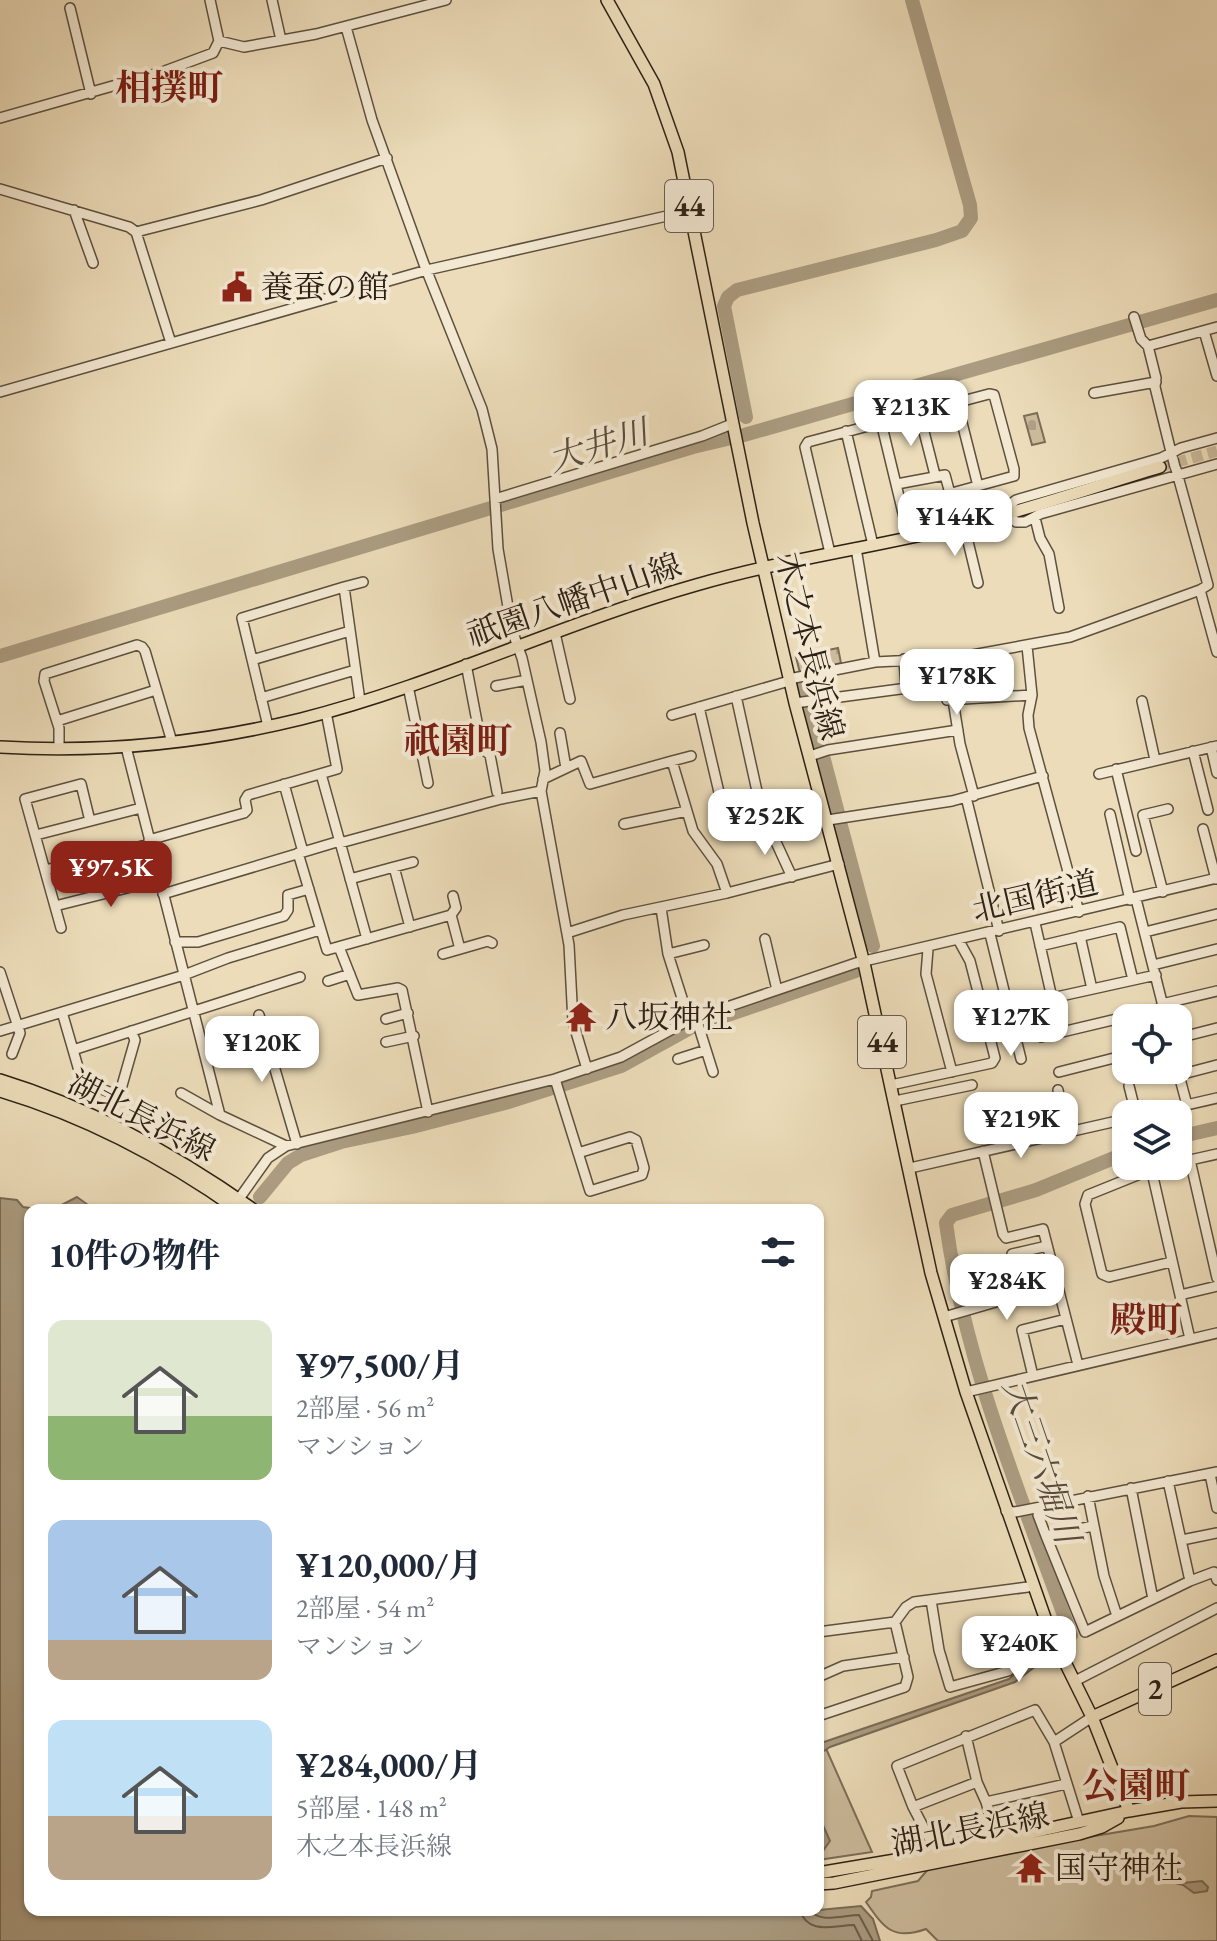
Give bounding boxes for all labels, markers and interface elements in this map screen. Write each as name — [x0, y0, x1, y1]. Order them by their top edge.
district label: 相撲町 — [115, 64, 223, 111]
road number: 44 — [665, 180, 713, 232]
place label: 養蚕の館 — [261, 266, 389, 308]
public building icon: 養蚕の館 — [220, 270, 254, 304]
pin: ¥213K — [855, 380, 967, 448]
text: ¥213K — [872, 389, 950, 423]
water label: 大井川 — [543, 408, 657, 481]
pin: ¥144K — [899, 490, 1011, 558]
text: ¥144K — [916, 499, 994, 533]
street label: 祇園八幡中山線 — [461, 544, 687, 656]
street label: 木之本長浜線 — [766, 548, 854, 744]
pin: ¥178K — [901, 649, 1013, 717]
text: ¥178K — [918, 658, 996, 692]
district label: 祇園町 — [404, 717, 512, 764]
pin: ¥252K — [709, 789, 821, 857]
text: ¥252K — [726, 798, 804, 832]
pin: ¥97.5K — [46, 841, 176, 909]
text: ¥97.5K — [69, 850, 153, 884]
street label: 北国街道 — [968, 861, 1102, 931]
pin: ¥127K — [955, 990, 1067, 1058]
place label: 八坂神社 — [605, 996, 733, 1038]
text: ¥127K — [972, 999, 1050, 1033]
temple icon: 八坂神社 — [564, 1000, 598, 1034]
map controls — [1112, 1004, 1192, 1180]
button: locate — [1112, 1004, 1192, 1084]
pin: ¥120K — [206, 1016, 318, 1084]
road number: 44 — [858, 1016, 906, 1068]
text: ¥120K — [223, 1025, 301, 1059]
street label: 湖北長浜線 — [61, 1061, 223, 1171]
pin: ¥219K — [965, 1092, 1077, 1160]
button: layers — [1112, 1100, 1192, 1180]
text: ¥219K — [982, 1101, 1060, 1135]
icon: filters — [756, 1230, 800, 1274]
text: 10件の物件 — [48, 1233, 220, 1277]
pin: ¥284K — [951, 1254, 1063, 1322]
text: ¥284K — [968, 1263, 1046, 1297]
district label: 殿町 — [1110, 1296, 1182, 1343]
text: ¥97,500/月 — [296, 1343, 464, 1387]
icon: home — [112, 1352, 208, 1448]
water label: 大三六堀川 — [994, 1373, 1092, 1552]
text: 2部屋 · 56 m² — [296, 1391, 434, 1425]
text: マンション — [296, 1429, 425, 1463]
text: ¥120,000/月 — [296, 1543, 482, 1587]
icon: home — [112, 1552, 208, 1648]
text: 2部屋 · 54 m² — [296, 1591, 434, 1625]
pin: ¥240K — [963, 1616, 1075, 1684]
text: ¥240K — [980, 1625, 1058, 1659]
text: マンション — [296, 1629, 425, 1663]
road number: 2 — [1139, 1663, 1171, 1715]
text: ¥284,000/月 — [296, 1743, 482, 1787]
icon: home — [112, 1752, 208, 1848]
district label: 公園町 — [1082, 1762, 1190, 1809]
text: 5部屋 · 148 m² — [296, 1791, 447, 1825]
street label: 湖北長浜線 — [887, 1793, 1053, 1865]
text: 木之本長浜線 — [296, 1829, 452, 1863]
place label: 国守神社 — [1055, 1847, 1183, 1889]
temple icon: 国守神社 — [1014, 1851, 1048, 1885]

